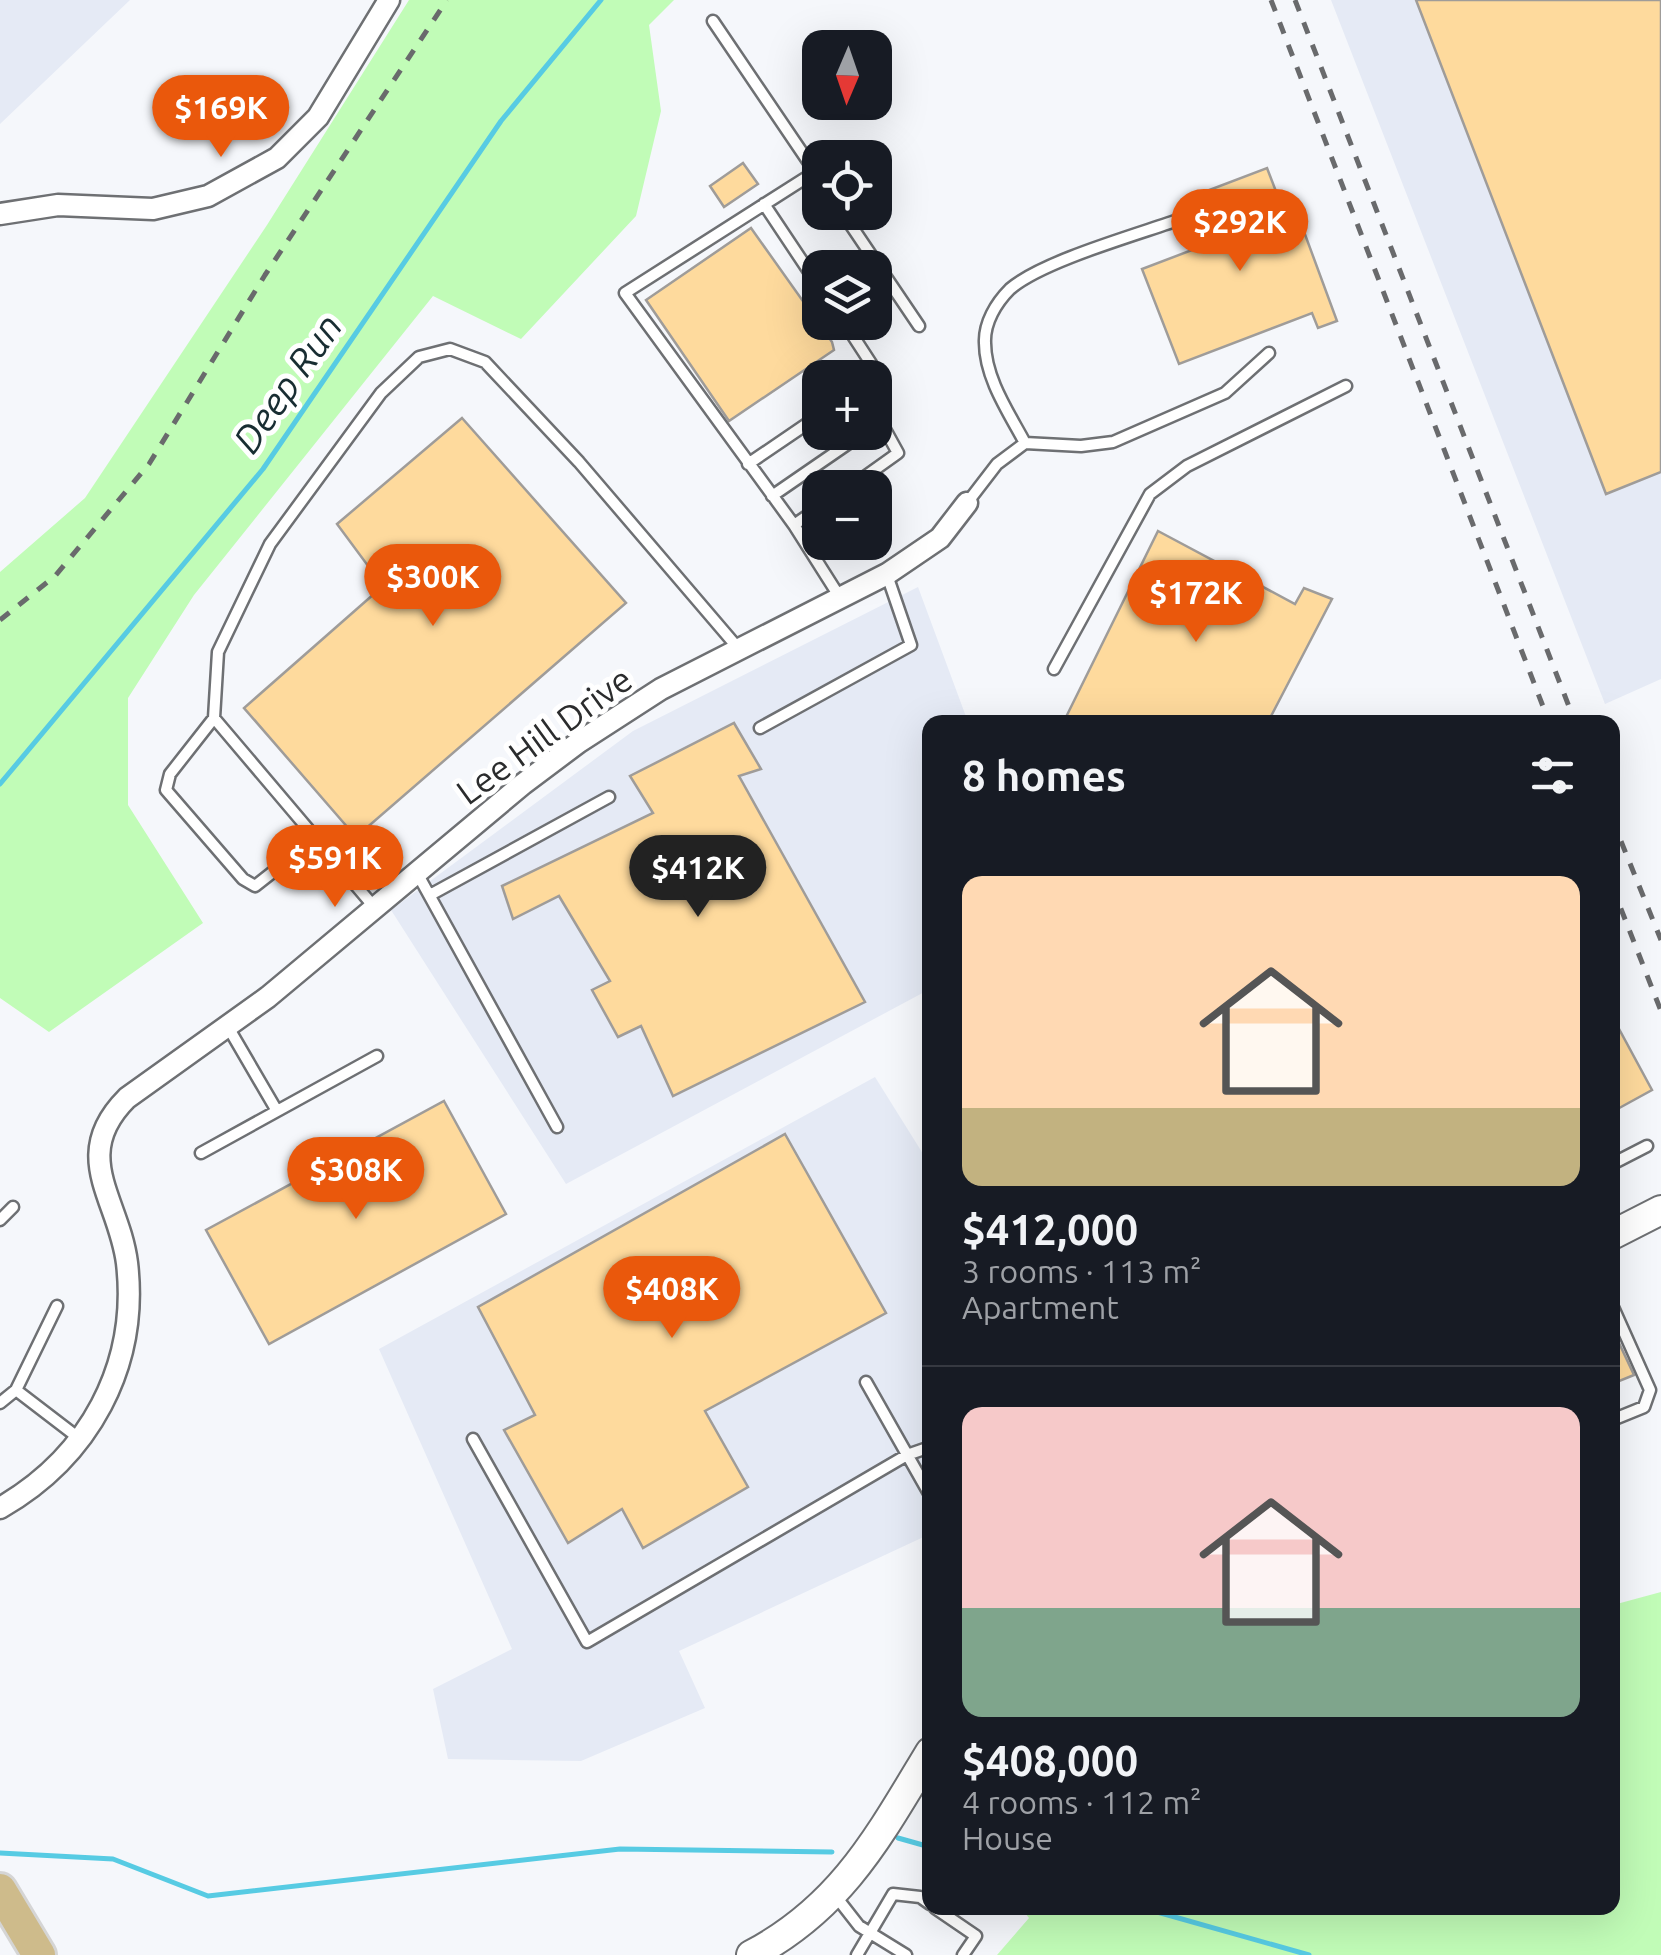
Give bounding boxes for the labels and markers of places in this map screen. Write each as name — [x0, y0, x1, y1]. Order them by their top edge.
pin: $169K — [151, 75, 291, 160]
pin: $292K — [1170, 189, 1310, 274]
pin: $300K — [363, 544, 503, 629]
pin: $172K — [1126, 560, 1266, 645]
pin: $591K — [265, 825, 405, 910]
pin: $412K — [628, 835, 768, 920]
pin: $308K — [286, 1137, 426, 1222]
pin: $408K — [602, 1256, 742, 1341]

